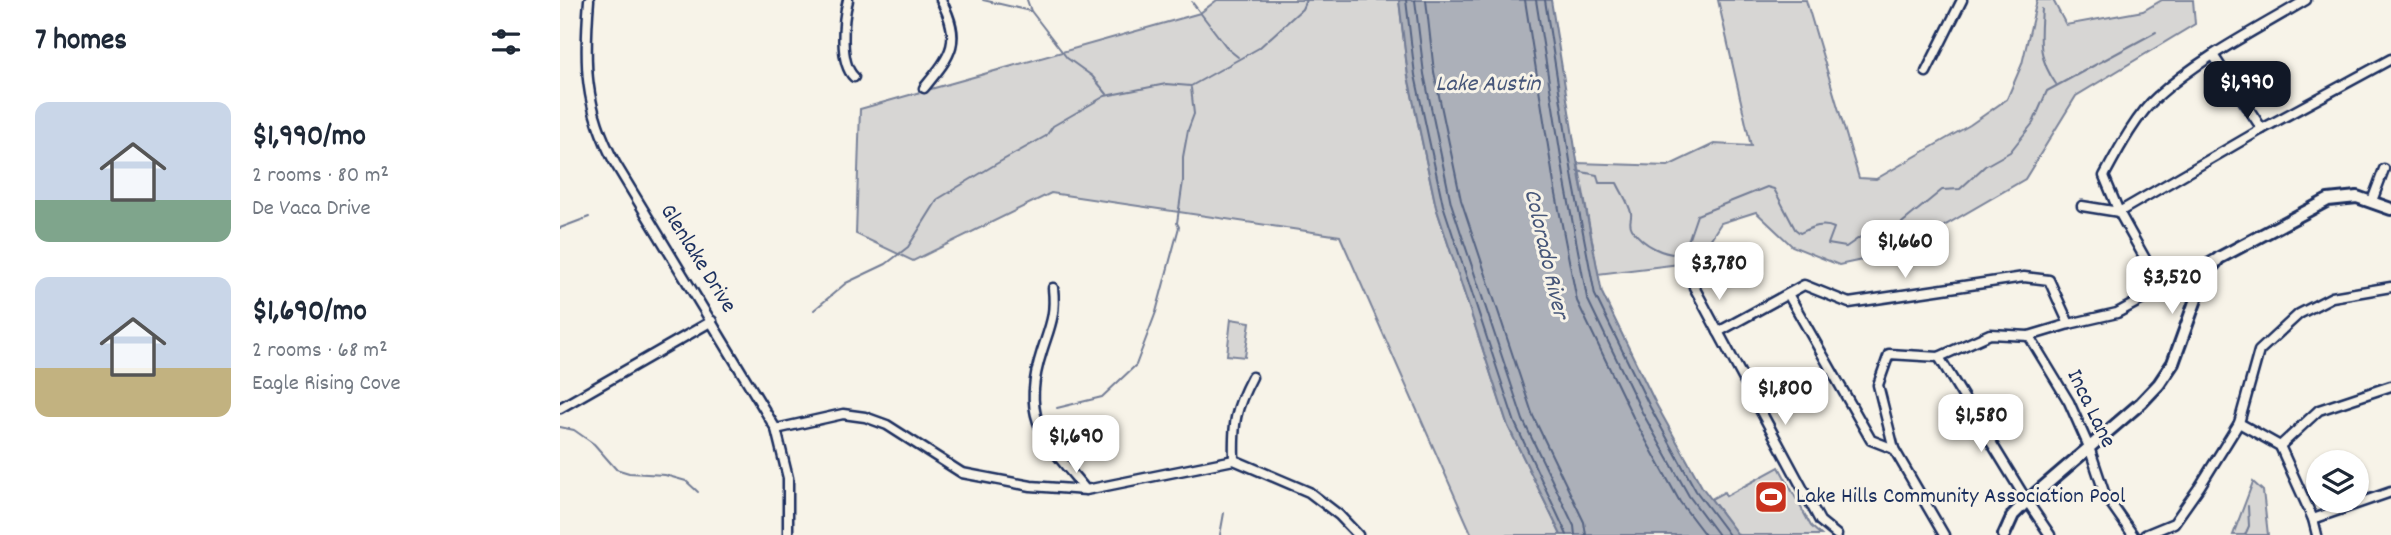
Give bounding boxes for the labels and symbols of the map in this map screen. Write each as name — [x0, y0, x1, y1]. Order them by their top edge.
pin: $1,990 — [2190, 61, 2304, 121]
water label: Lake Austin — [1436, 68, 1541, 102]
water label: Colorado River — [1514, 186, 1577, 325]
street label: Glenlake Drive — [650, 198, 744, 320]
pin: $1,660 — [1848, 220, 1962, 280]
pin: $3,780 — [1662, 243, 1776, 302]
pin: $3,520 — [2115, 256, 2229, 316]
street label: Inca Lane — [2057, 364, 2123, 454]
pin: $1,800 — [1728, 368, 1842, 427]
pin: $1,580 — [1924, 394, 2038, 454]
pin: $1,690 — [1019, 416, 1133, 475]
sports icon: Lake Hills Community Association Pool — [1752, 478, 1790, 516]
place label: Lake Hills Community Association Pool — [1796, 481, 2126, 514]

